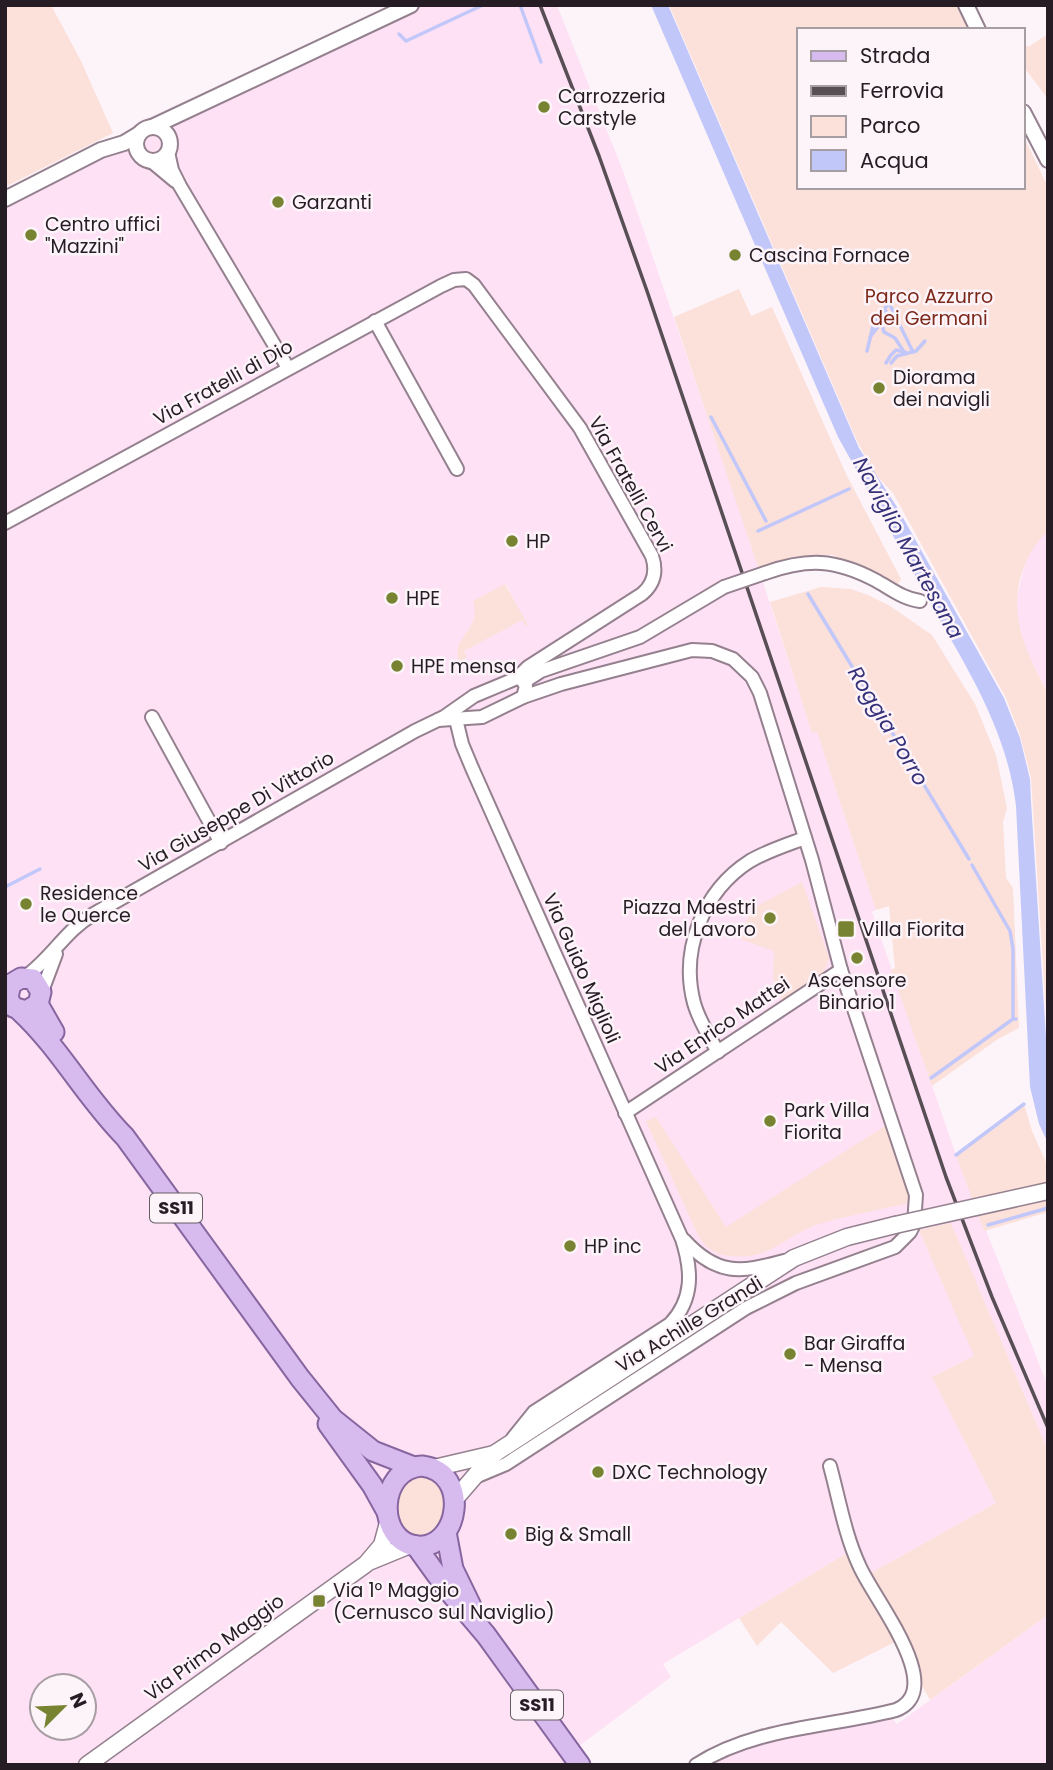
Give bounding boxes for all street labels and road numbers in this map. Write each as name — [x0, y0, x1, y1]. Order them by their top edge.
street label: Via Fratelli di Dio — [149, 333, 298, 432]
street label: Via Fratelli Cervi — [582, 411, 679, 557]
street label: Via Giuseppe Di Vittorio — [133, 744, 339, 879]
street label: Via Guido Miglioli — [536, 889, 627, 1048]
street label: Via Enrico Mattei — [650, 970, 795, 1081]
road number: SS11 — [150, 1194, 202, 1223]
street label: Via Achille Grandi — [611, 1270, 768, 1379]
street label: Via Primo Maggio — [139, 1587, 290, 1707]
road number: SS11 — [511, 1690, 563, 1720]

